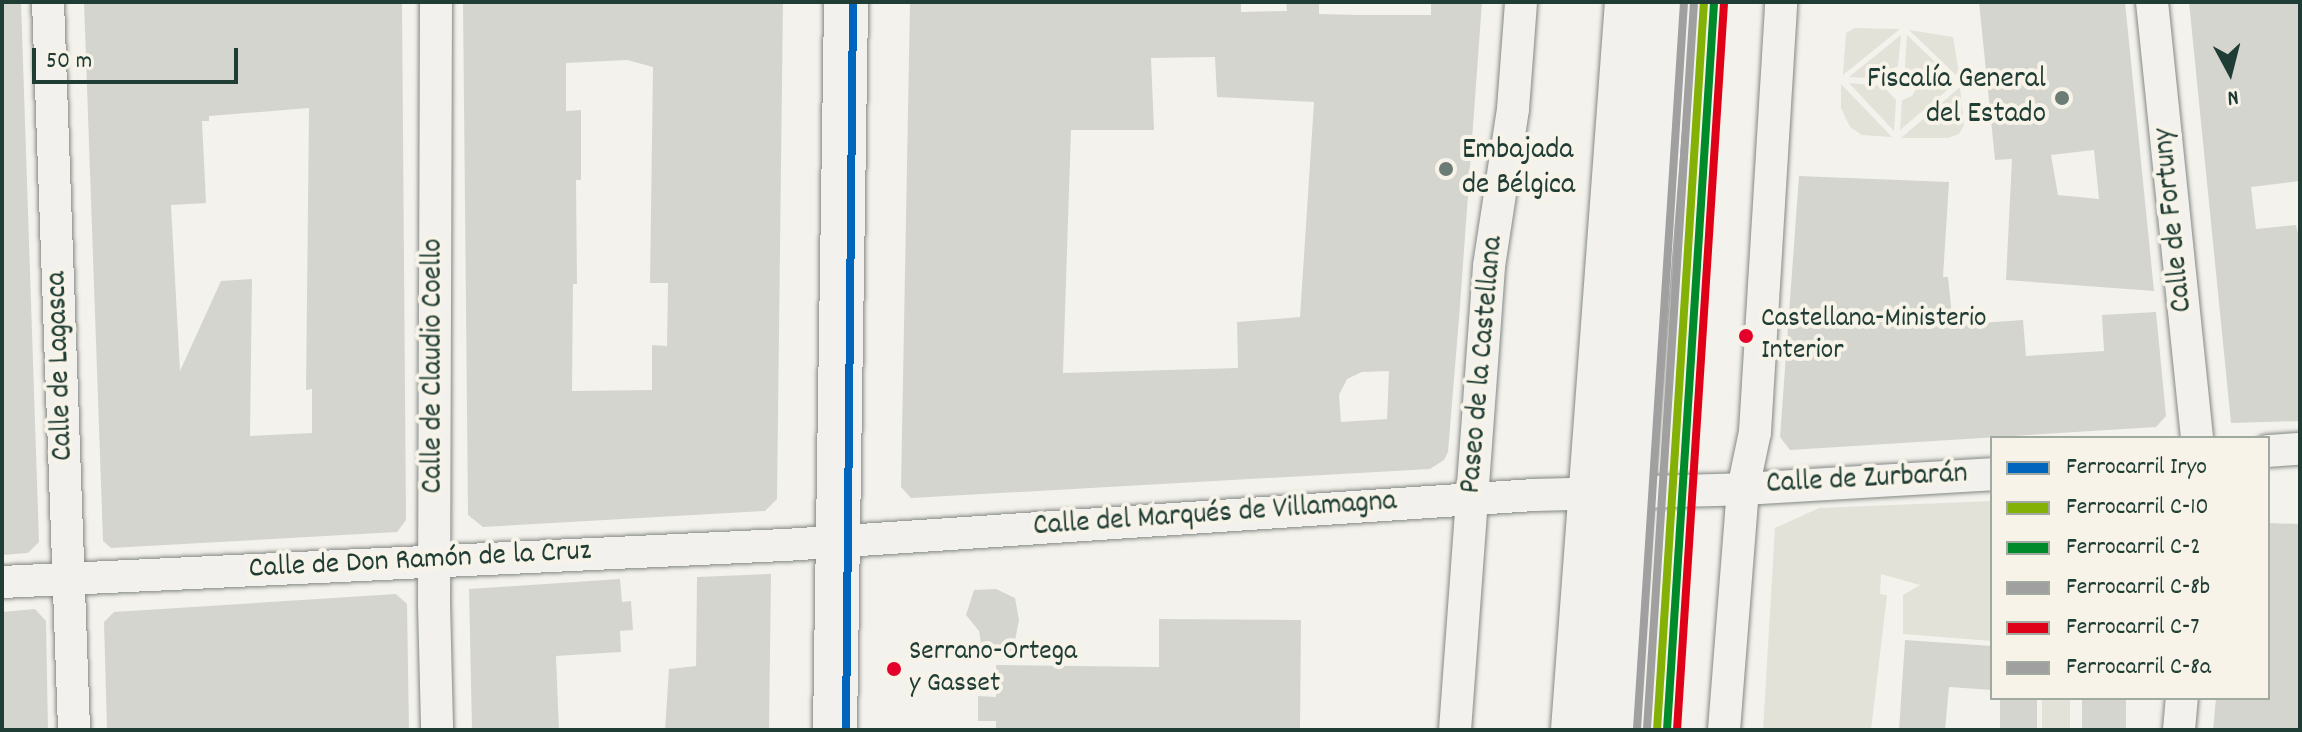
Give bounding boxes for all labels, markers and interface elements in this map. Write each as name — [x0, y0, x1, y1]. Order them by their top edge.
scale bar — [36, 32, 242, 82]
north arrow — [2190, 32, 2270, 112]
text: 50 m — [46, 45, 92, 79]
place label: Fiscalía General del Estado — [1867, 63, 2046, 134]
text: N — [2226, 80, 2240, 112]
marker: Fiscalía General del Estado — [2053, 89, 2071, 107]
street label: Calle de Fortuny — [2147, 126, 2203, 314]
place label: Embajada de Bélgica — [1462, 134, 1575, 204]
marker: Embajada de Bélgica — [1437, 160, 1455, 178]
street label: Paseo de la Castellana — [1455, 235, 1513, 495]
street label: Calle de Claudio Coello — [417, 238, 453, 494]
street label: Calle de Lagasca — [41, 271, 83, 461]
place label: Castellana-Ministerio Interior — [1761, 303, 1987, 369]
marker: Castellana-Ministerio Interior — [1738, 328, 1754, 344]
legend — [1990, 436, 2270, 700]
text: Ferrocarril Iryo — [2066, 451, 2207, 485]
street label: Calle de Zurbarán — [1765, 458, 1969, 504]
street label: Calle del Marqués de Villamagna — [1032, 485, 1398, 547]
text: Ferrocarril C-10 — [2066, 491, 2208, 525]
text: Ferrocarril C-2 — [2066, 531, 2201, 565]
street label: Calle de Don Ramón de la Cruz — [248, 535, 592, 589]
text: Ferrocarril C-8b — [2066, 571, 2210, 605]
text: Ferrocarril C-7 — [2066, 611, 2199, 645]
place label: Serrano-Ortega y Gasset — [909, 636, 1077, 702]
text: Ferrocarril C-8a — [2066, 651, 2211, 685]
marker: Serrano-Ortega y Gasset — [886, 661, 902, 677]

